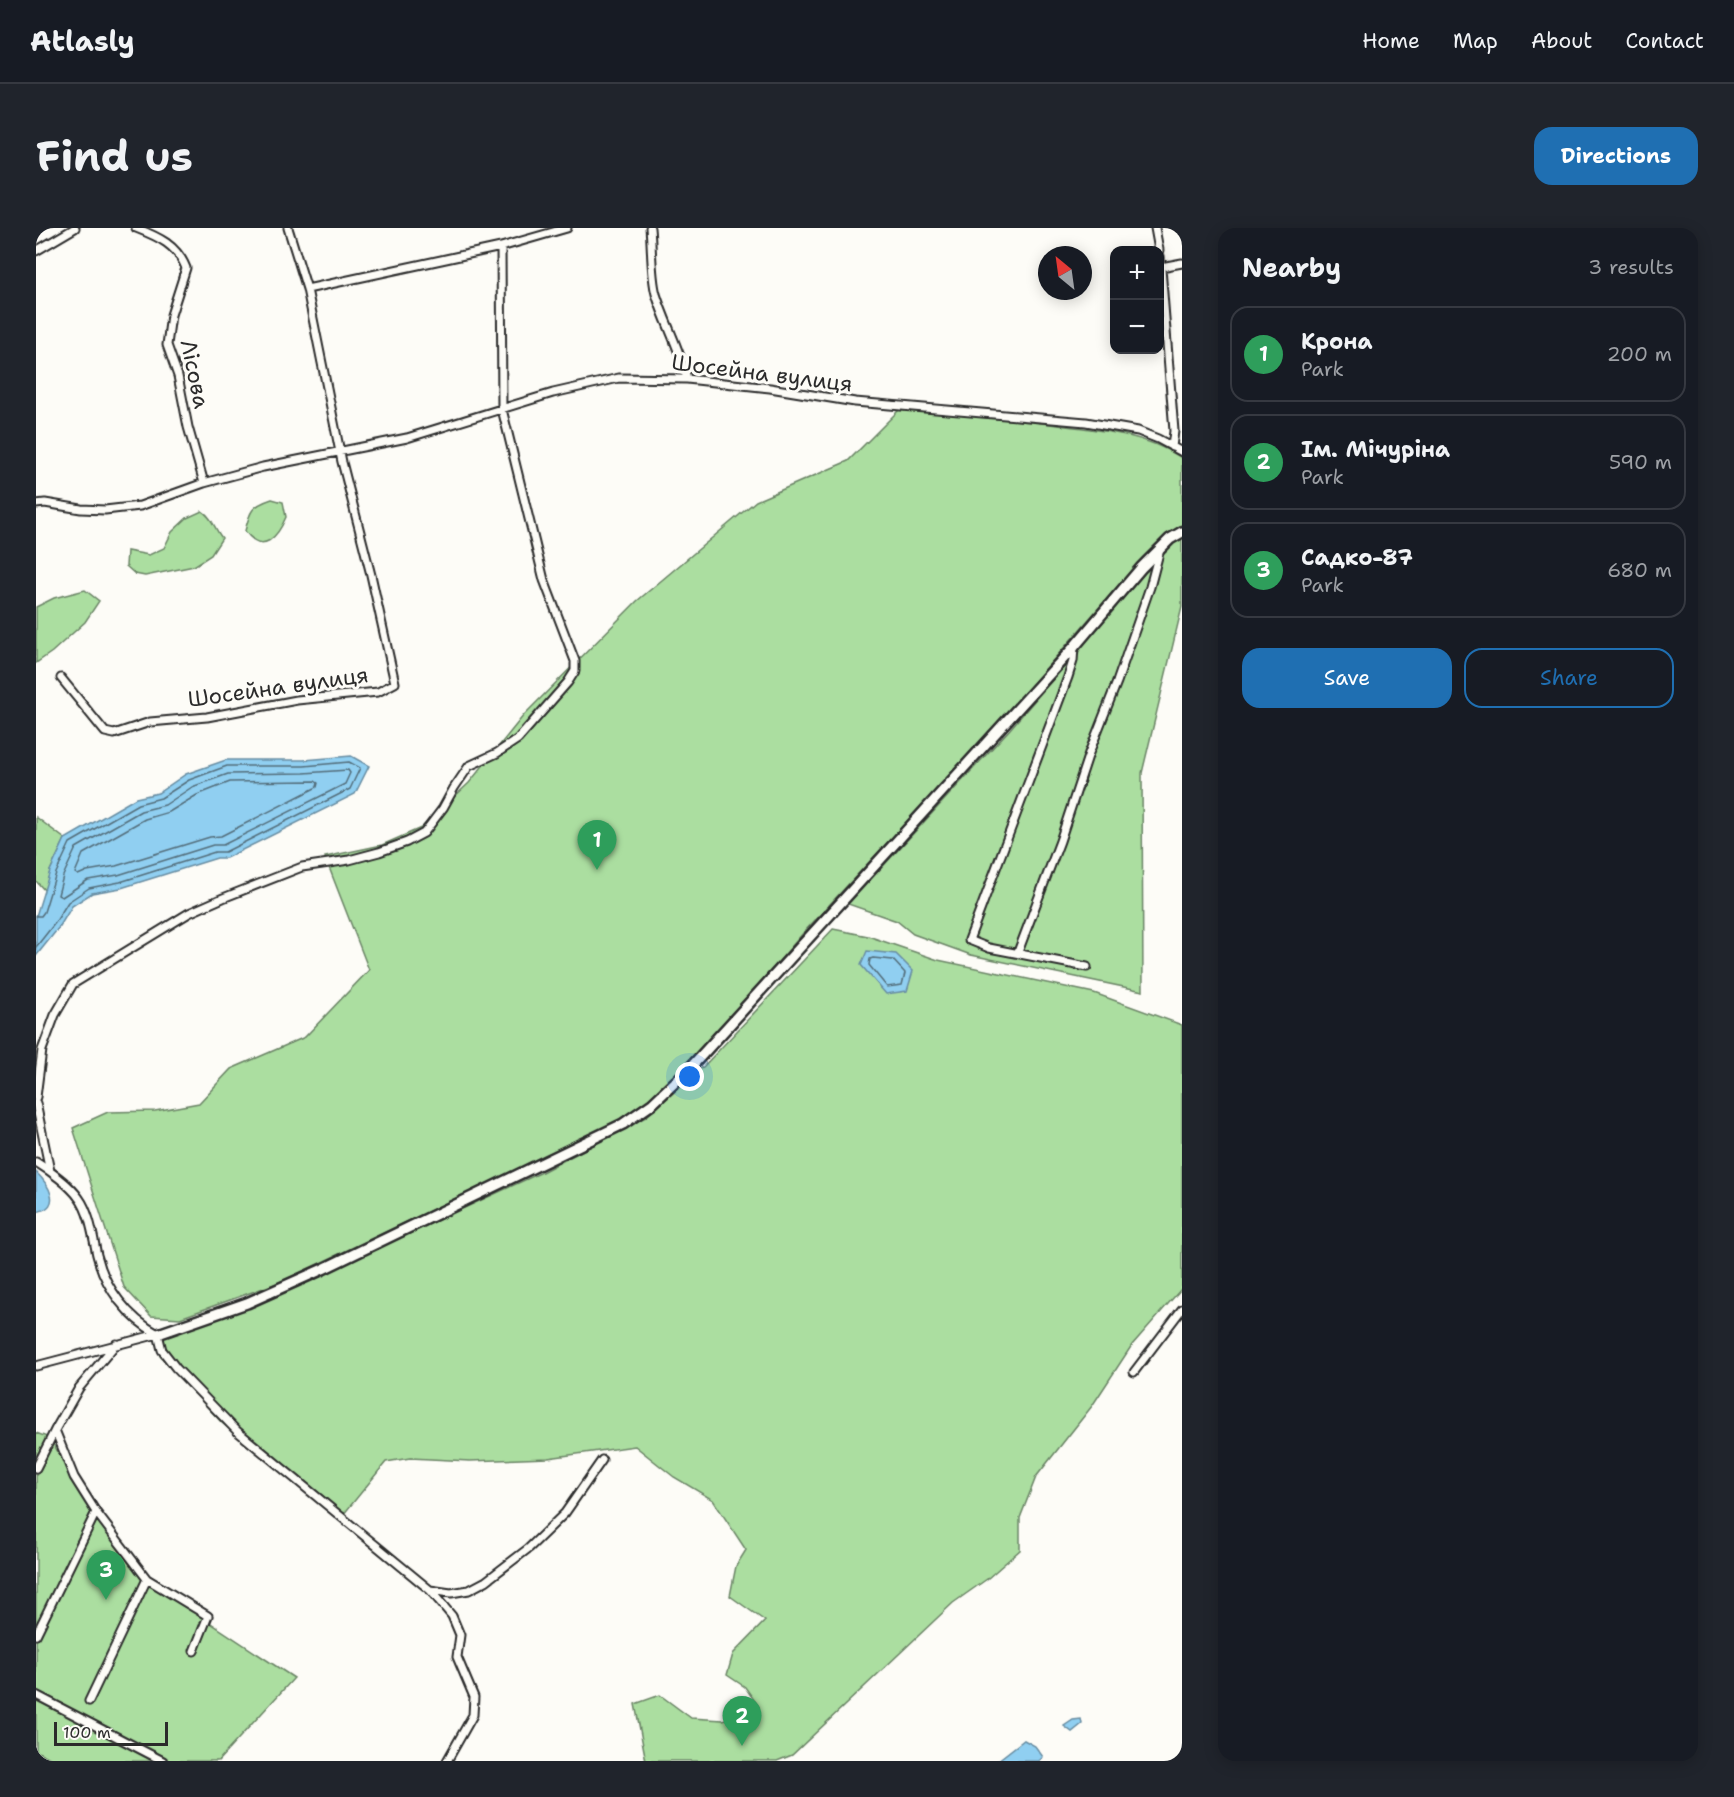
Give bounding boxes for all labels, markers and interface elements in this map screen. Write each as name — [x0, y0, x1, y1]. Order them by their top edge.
text: Atlasly — [30, 22, 135, 60]
text: Home — [1362, 27, 1420, 55]
text: Map — [1453, 27, 1498, 55]
text: About — [1531, 27, 1592, 55]
text: Contact — [1625, 27, 1704, 55]
button: Directions — [1534, 127, 1698, 185]
text: Find us — [36, 128, 193, 184]
north arrow — [1038, 246, 1092, 300]
map controls — [1110, 246, 1164, 354]
button: + — [1110, 246, 1164, 300]
text: Nearby — [1242, 250, 1341, 285]
text: 3 results — [1588, 254, 1674, 280]
button: − — [1110, 300, 1164, 354]
text: Крона — [1301, 327, 1373, 356]
street label: Лісова — [174, 337, 216, 411]
text: 1 — [1259, 341, 1268, 367]
text: 200 m — [1607, 341, 1672, 367]
street label: Шосейна вулиця — [670, 348, 854, 398]
text: Park — [1301, 356, 1344, 382]
text: Ім. Мічуріна — [1301, 435, 1450, 464]
text: 2 — [1257, 449, 1271, 475]
text: 590 m — [1609, 449, 1672, 475]
text: Park — [1301, 464, 1344, 490]
text: Садко-87 — [1301, 543, 1413, 572]
text: 3 — [1257, 557, 1271, 583]
text: 680 m — [1607, 557, 1672, 583]
text: Park — [1301, 572, 1344, 598]
button: Save — [1242, 648, 1452, 708]
button: Share — [1464, 648, 1674, 708]
street label: Шосейна вулиця — [186, 660, 370, 714]
pin: 1 — [578, 820, 616, 870]
your location — [675, 1062, 704, 1091]
pin: 3 — [86, 1550, 126, 1600]
pin: 2 — [722, 1696, 762, 1746]
scale bar — [54, 1719, 168, 1746]
text: 100 m — [63, 1722, 111, 1743]

